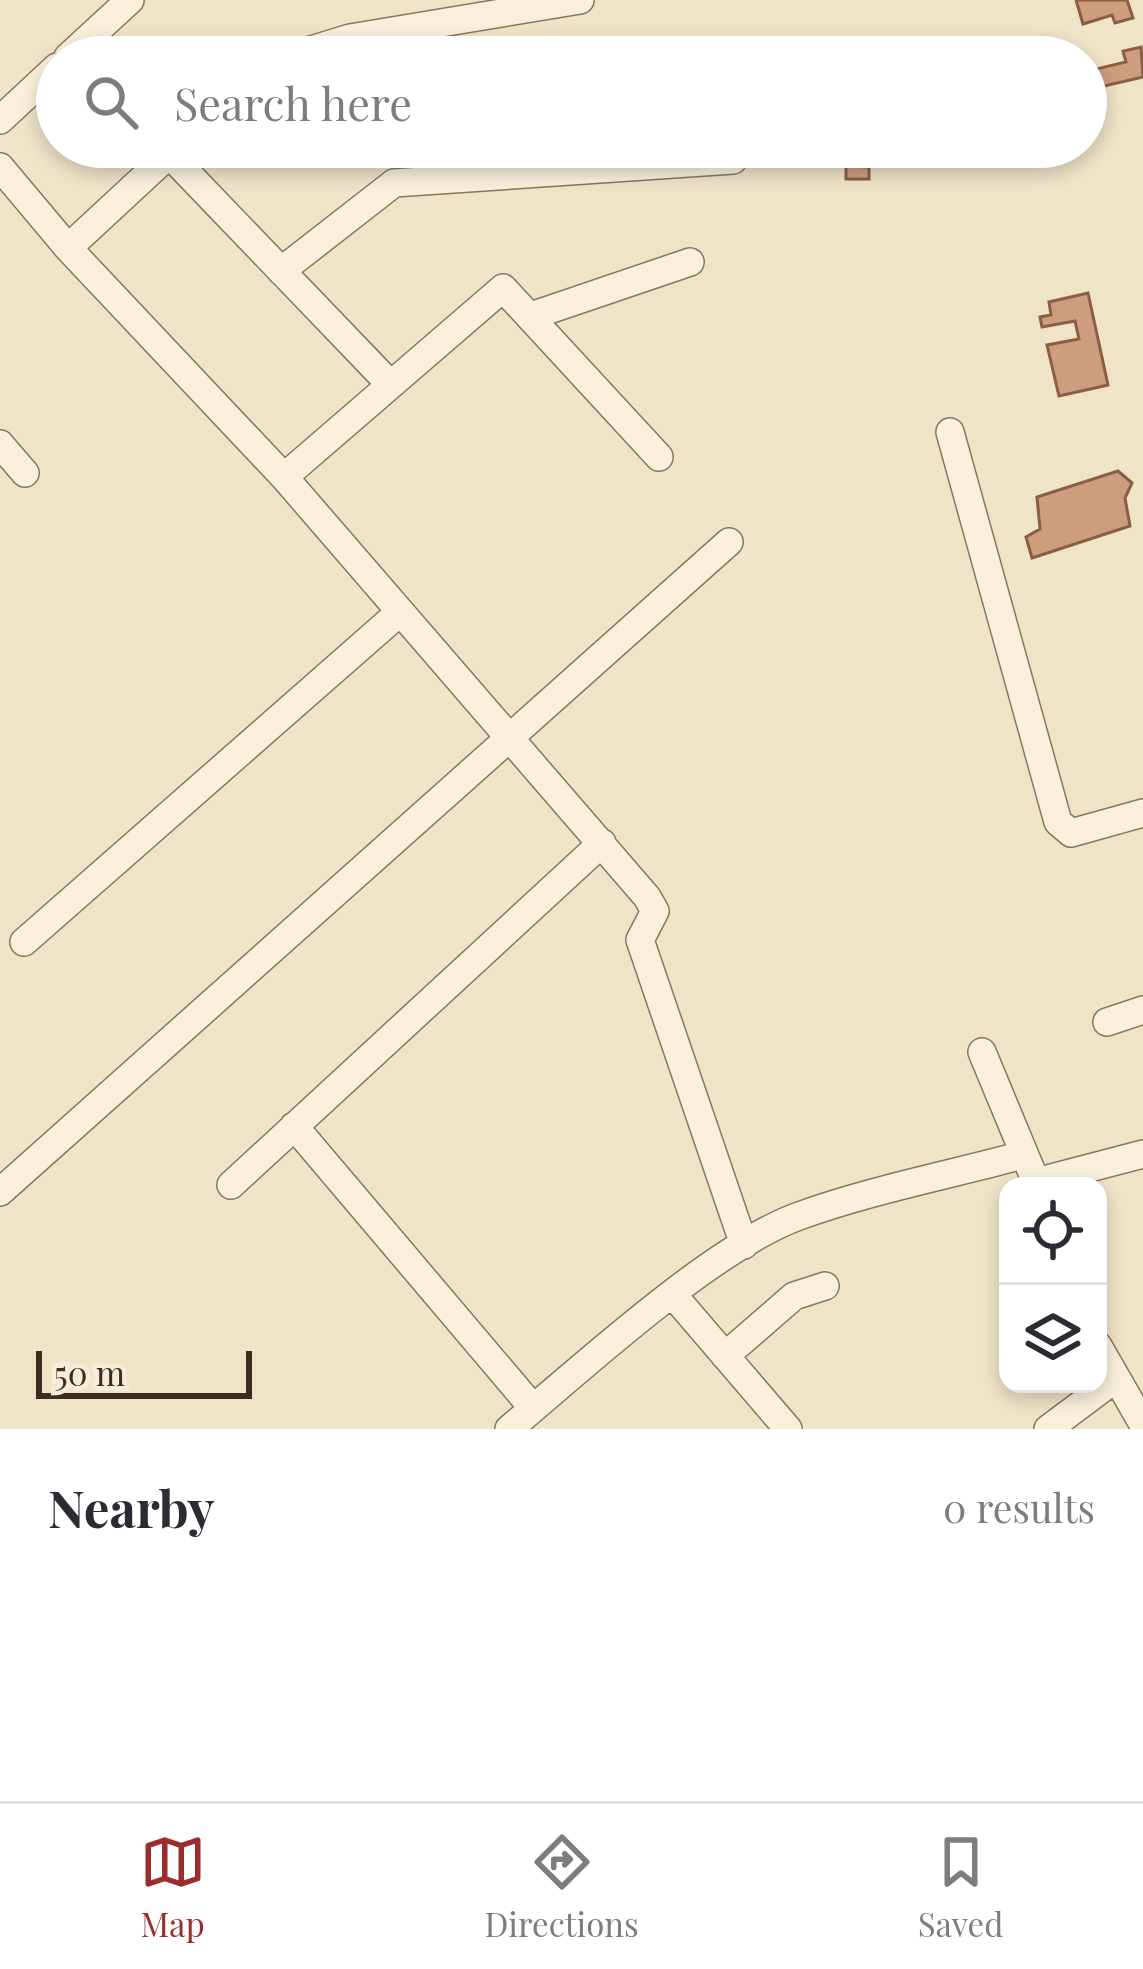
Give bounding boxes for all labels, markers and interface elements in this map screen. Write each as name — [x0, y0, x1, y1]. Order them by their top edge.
search box — [36, 36, 1107, 168]
icon: search — [78, 69, 144, 135]
text: Search here — [174, 72, 412, 132]
map controls — [999, 1177, 1107, 1393]
button: locate — [999, 1177, 1107, 1285]
button: layers — [999, 1285, 1107, 1393]
scale bar — [36, 1345, 252, 1398]
text: 50 m — [54, 1350, 125, 1394]
text: Nearby — [48, 1473, 214, 1541]
text: 0 results — [943, 1481, 1095, 1533]
tab: Map — [140, 1829, 206, 1945]
tab: Directions — [485, 1829, 639, 1945]
tab: Saved — [918, 1829, 1004, 1945]

